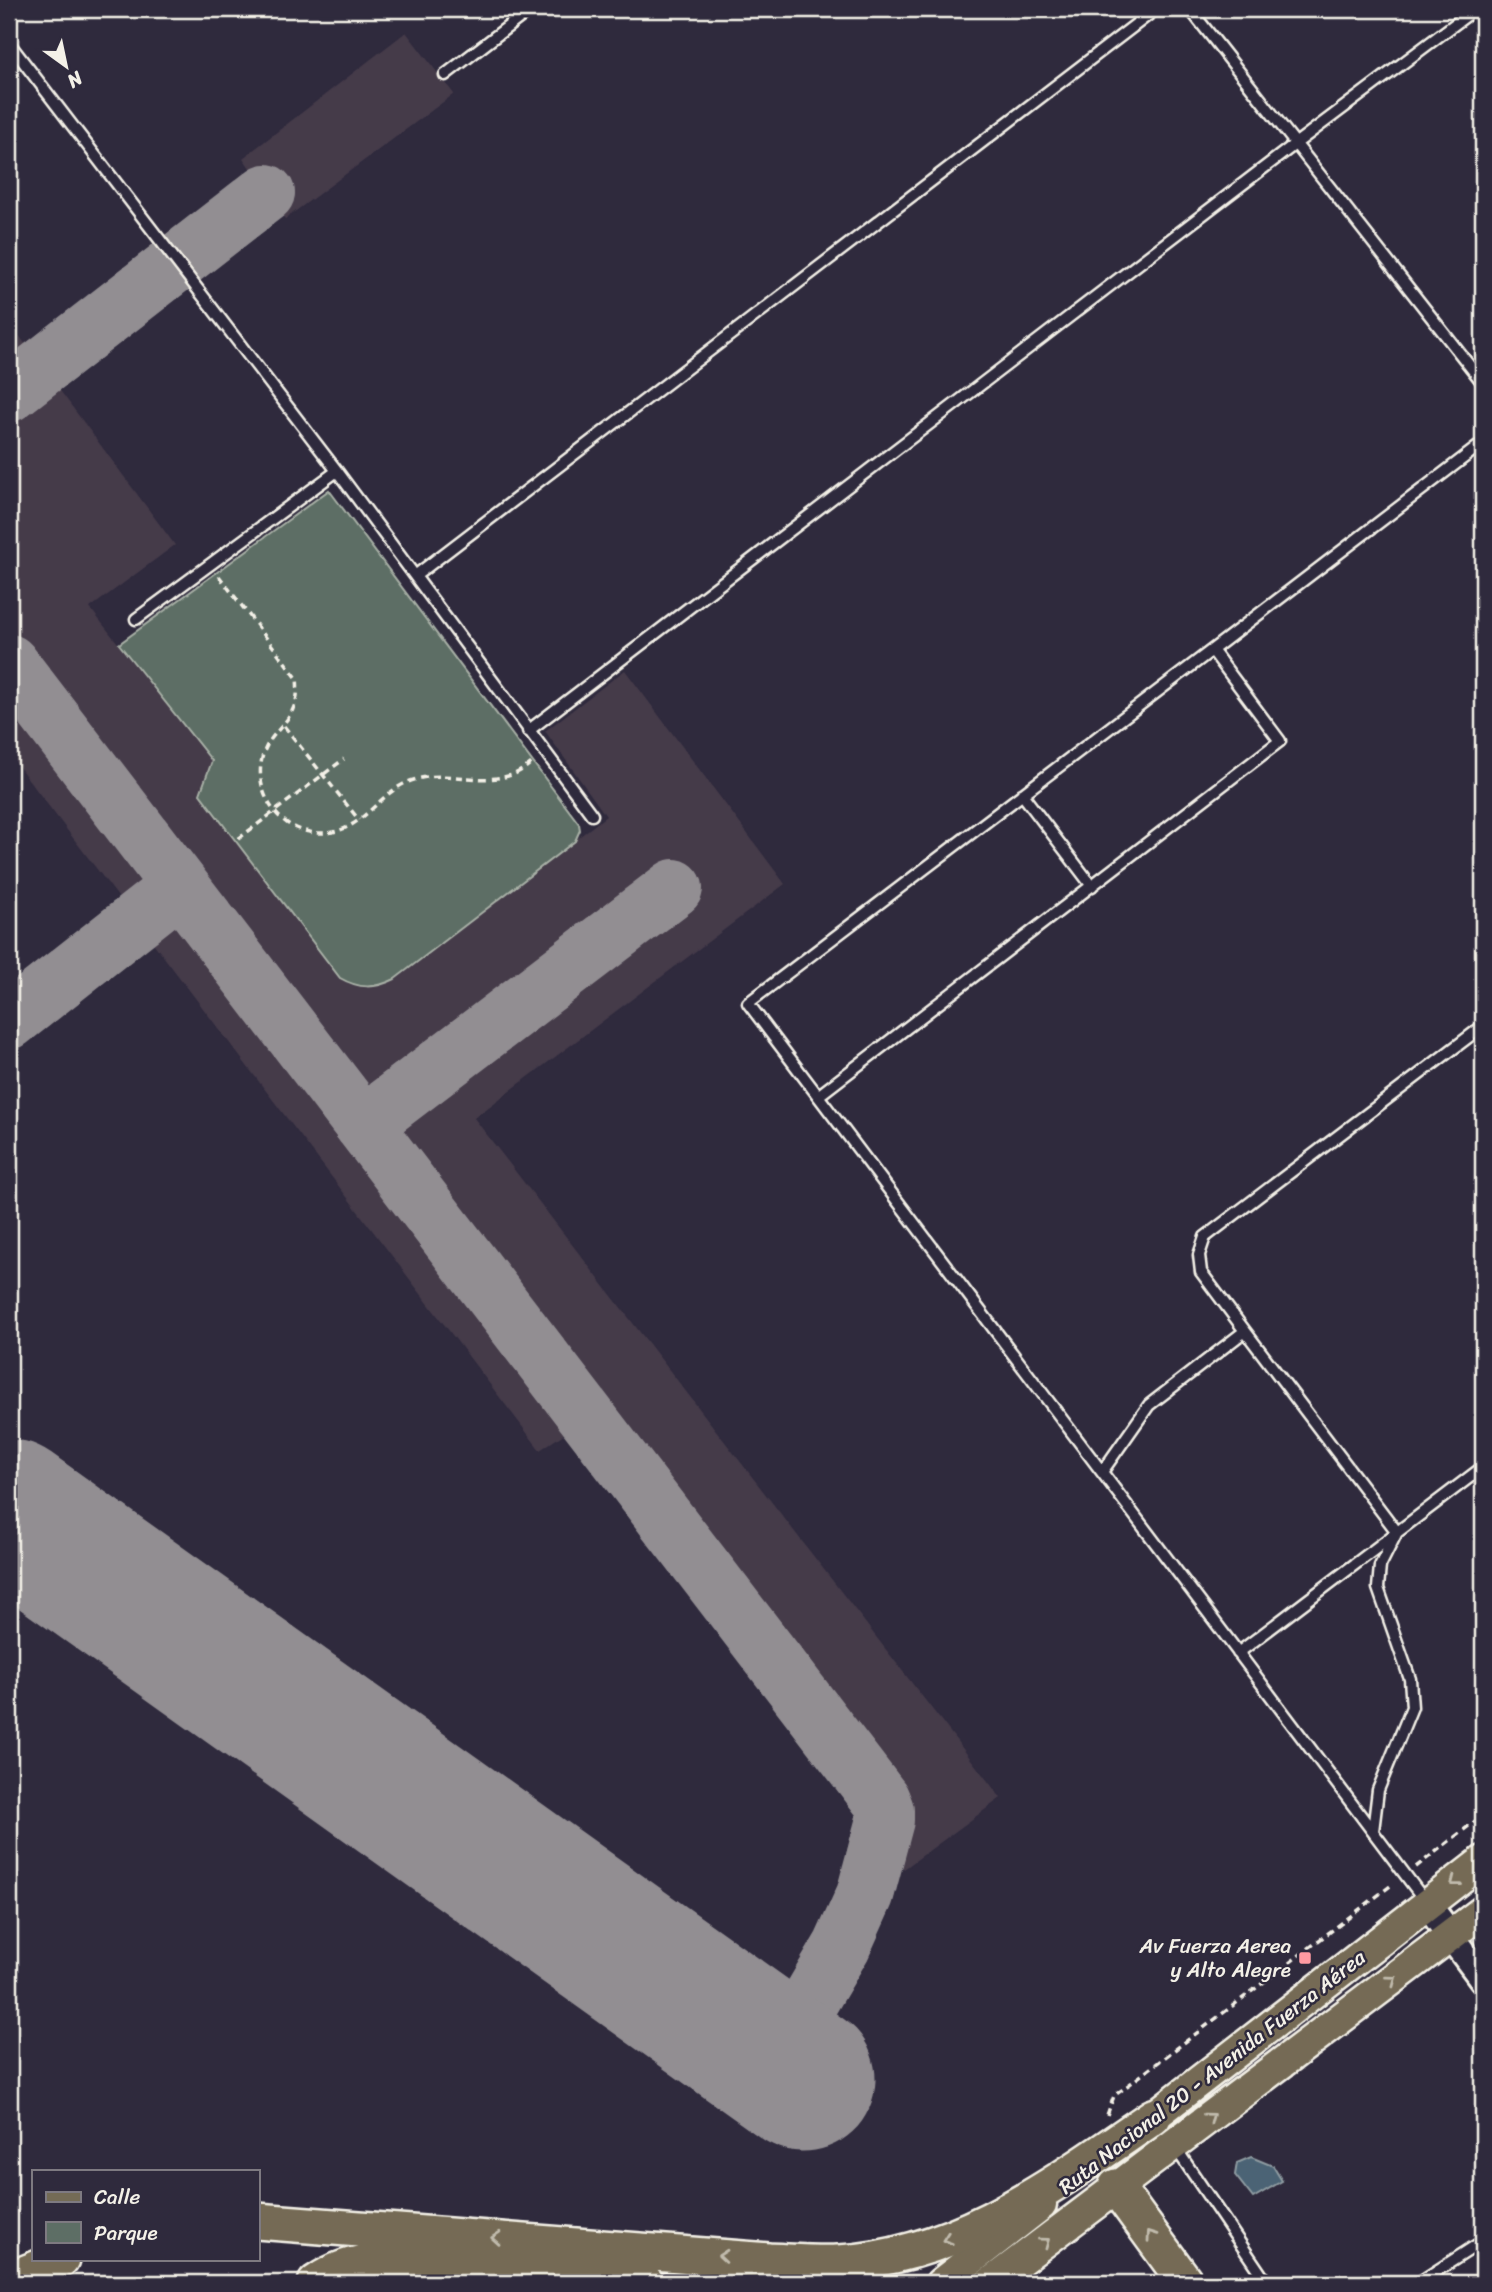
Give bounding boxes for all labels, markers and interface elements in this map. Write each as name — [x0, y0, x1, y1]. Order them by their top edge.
north arrow — [32, 32, 102, 102]
text: N — [60, 62, 90, 98]
one-way arrow — [1450, 1874, 1463, 1887]
place label: Av Fuerza Aerea y Alto Alegre — [1138, 1927, 1291, 1989]
street label: Ruta Nacional 20 - Avenida Fuerza Aérea — [1050, 1939, 1375, 2205]
marker: Av Fuerza Aerea y Alto Alegre — [1297, 1950, 1313, 1966]
one-way arrow — [1384, 1976, 1396, 1988]
one-way arrow — [1202, 2113, 1215, 2125]
legend — [32, 2170, 259, 2260]
text: Calle — [94, 2178, 141, 2216]
text: Parque — [94, 2214, 158, 2252]
one-way arrow — [1147, 2230, 1159, 2243]
one-way arrow — [490, 2231, 501, 2246]
one-way arrow — [942, 2231, 954, 2245]
one-way arrow — [1037, 2237, 1049, 2250]
one-way arrow — [717, 2249, 728, 2264]

